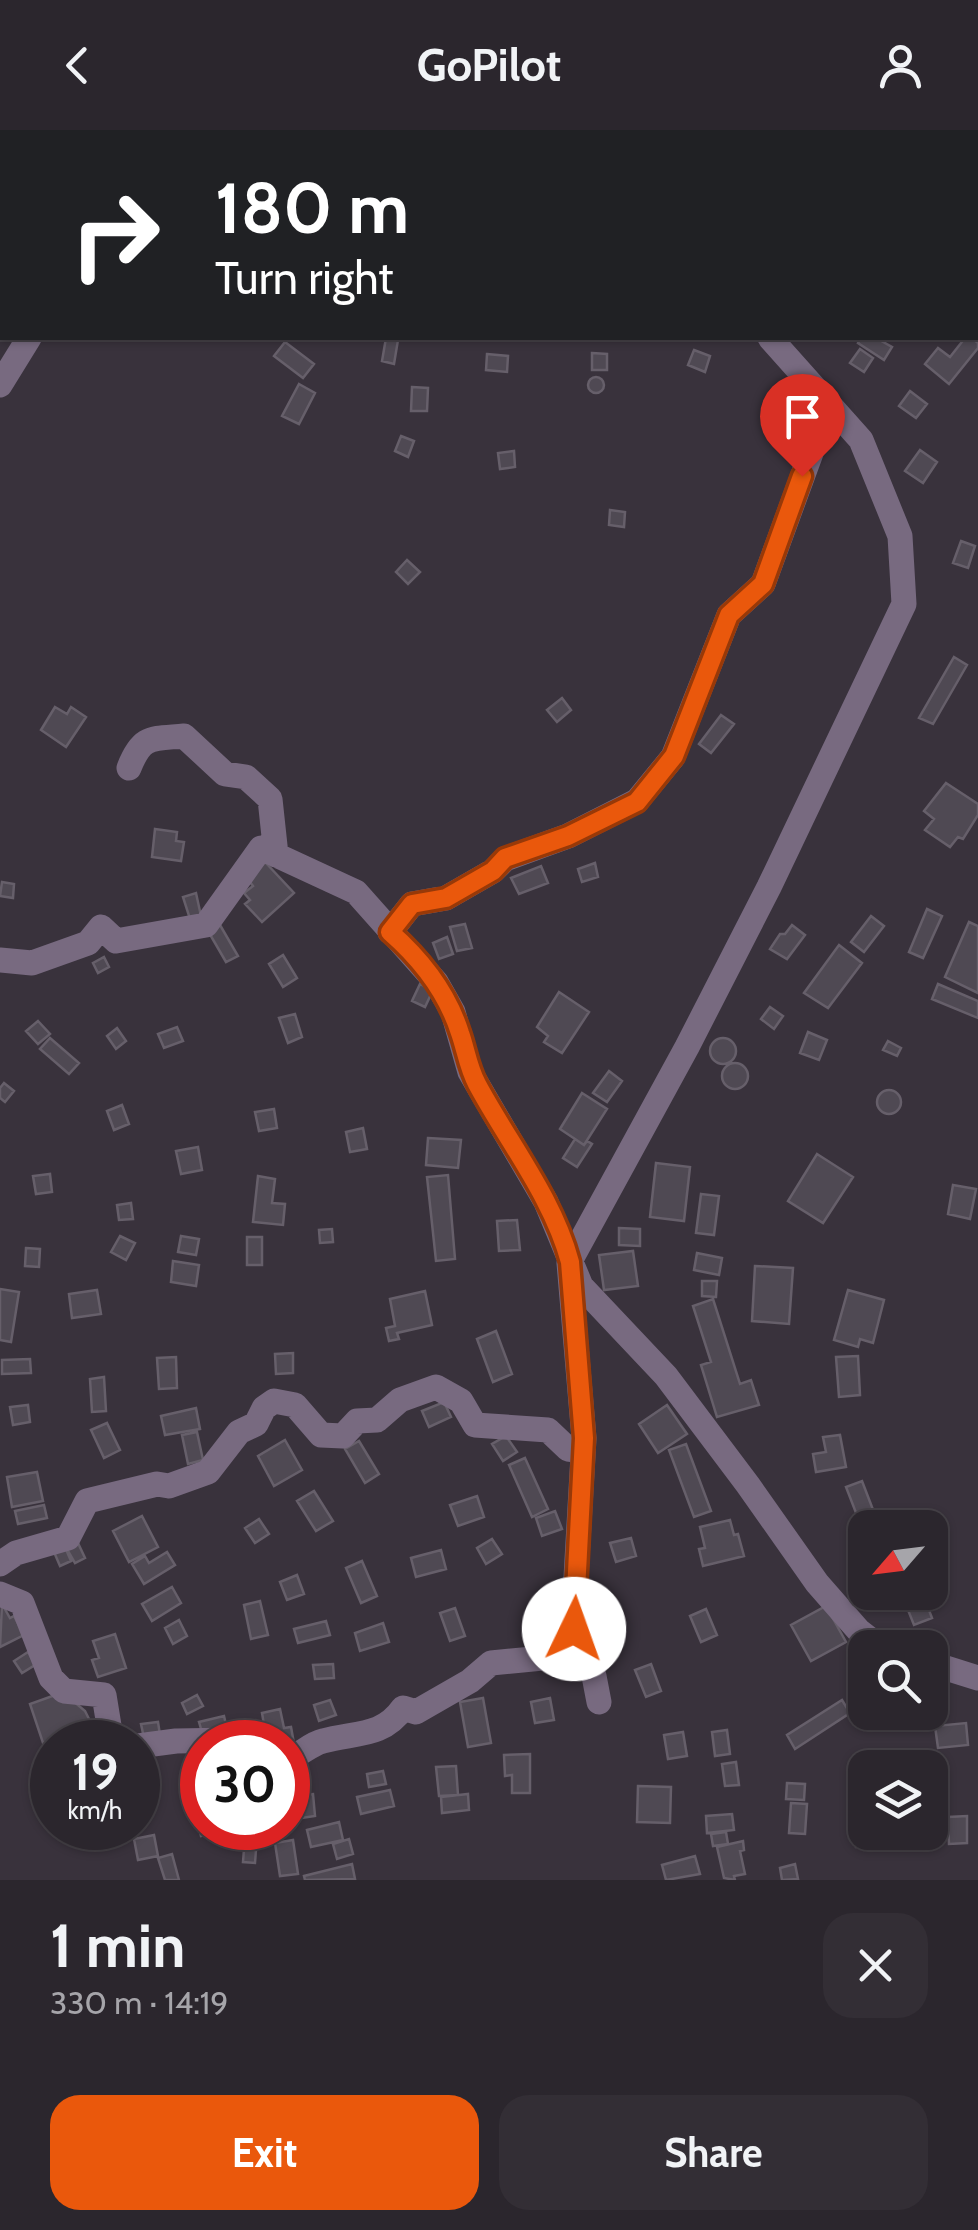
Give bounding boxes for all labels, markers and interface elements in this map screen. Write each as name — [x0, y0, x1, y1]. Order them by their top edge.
icon: back — [50, 38, 105, 93]
text: GoPilot — [417, 38, 561, 92]
icon: person — [873, 38, 928, 93]
text: 180 m — [215, 165, 409, 251]
icon: right — [50, 170, 180, 300]
text: Turn right — [215, 251, 394, 305]
pin — [760, 374, 845, 477]
icon: arrive — [775, 389, 830, 444]
north arrow — [848, 1510, 948, 1610]
map controls — [848, 1510, 948, 1850]
position arrow — [522, 1577, 626, 1681]
button: search — [848, 1630, 948, 1730]
speed limit sign: 30 — [180, 1720, 310, 1850]
text: 19 — [72, 1742, 118, 1803]
button: layers — [848, 1750, 948, 1850]
text: km/h — [68, 1795, 122, 1825]
text: 1 min — [50, 1909, 185, 1982]
button: close — [823, 1913, 928, 2018]
text: 330 m · 14:19 — [50, 1983, 228, 2022]
button: Exit — [50, 2095, 479, 2210]
button: Share — [499, 2095, 928, 2210]

